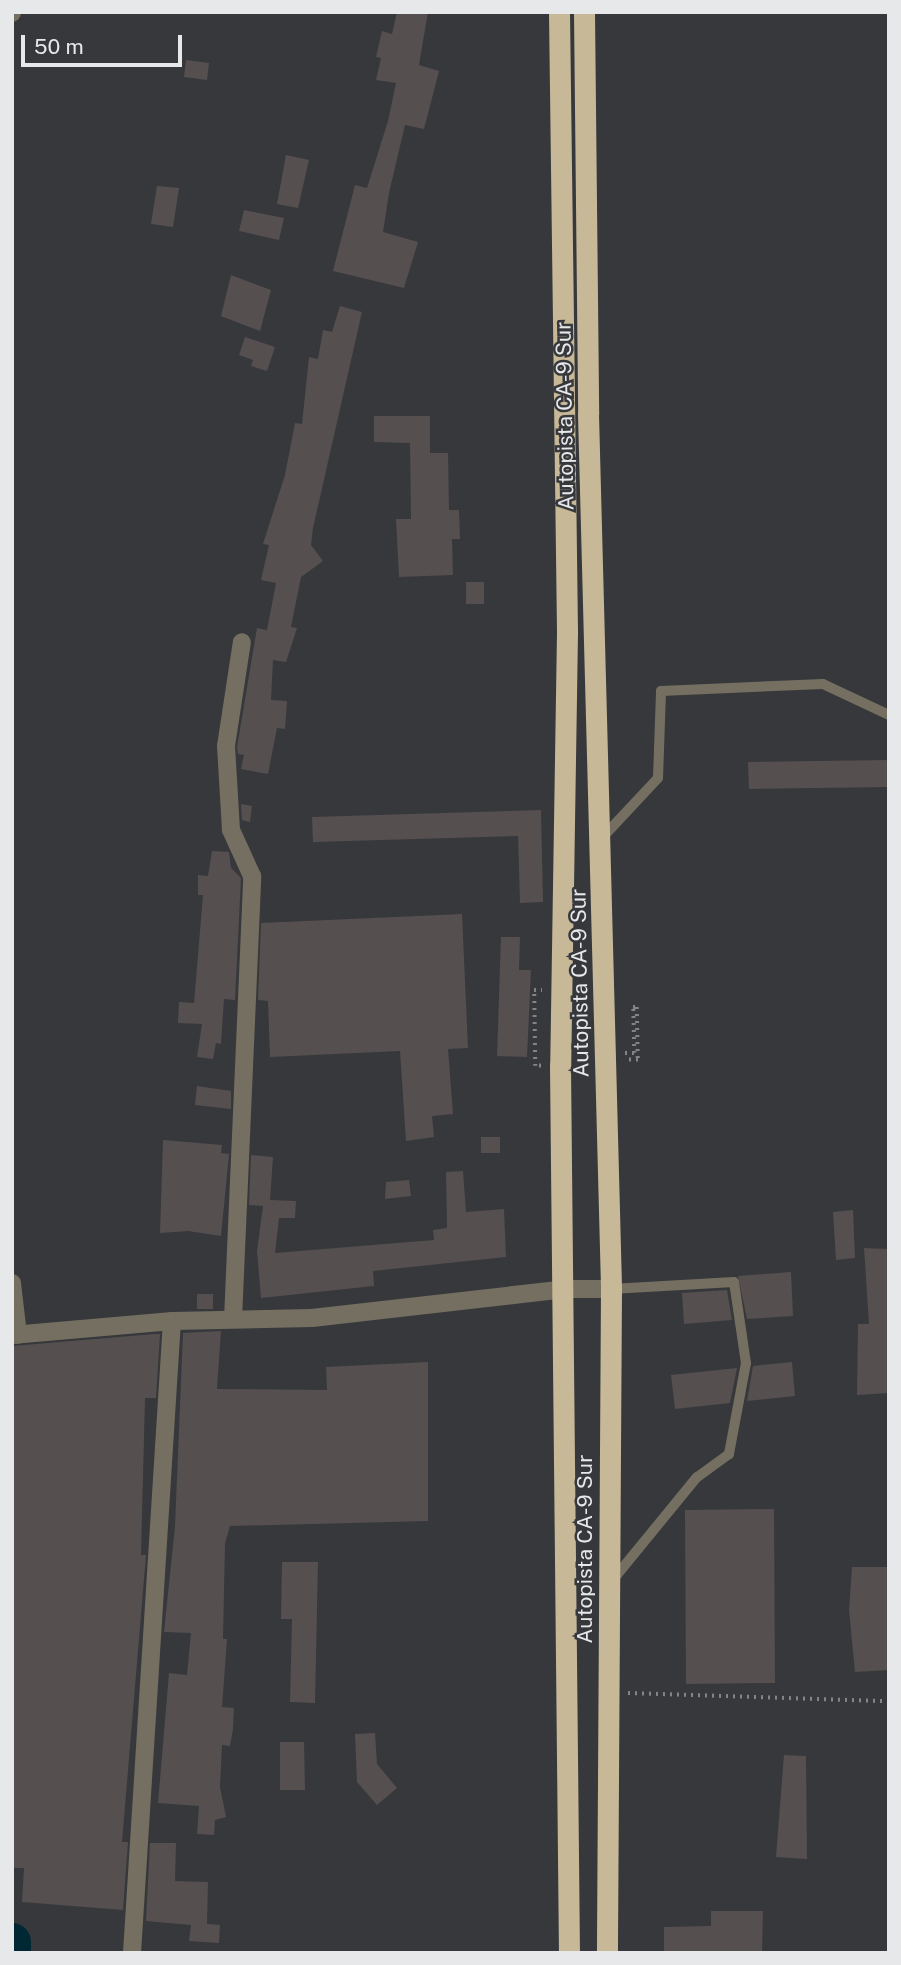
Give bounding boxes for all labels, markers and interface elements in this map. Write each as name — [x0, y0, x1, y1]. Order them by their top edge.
scale bar — [24, 21, 186, 65]
text: 50 m — [34, 34, 84, 59]
street label: Autopista CA-9 Sur — [551, 321, 579, 511]
street label: Autopista CA-9 Sur — [566, 888, 594, 1078]
street label: Autopista CA-9 Sur — [572, 1455, 598, 1643]

